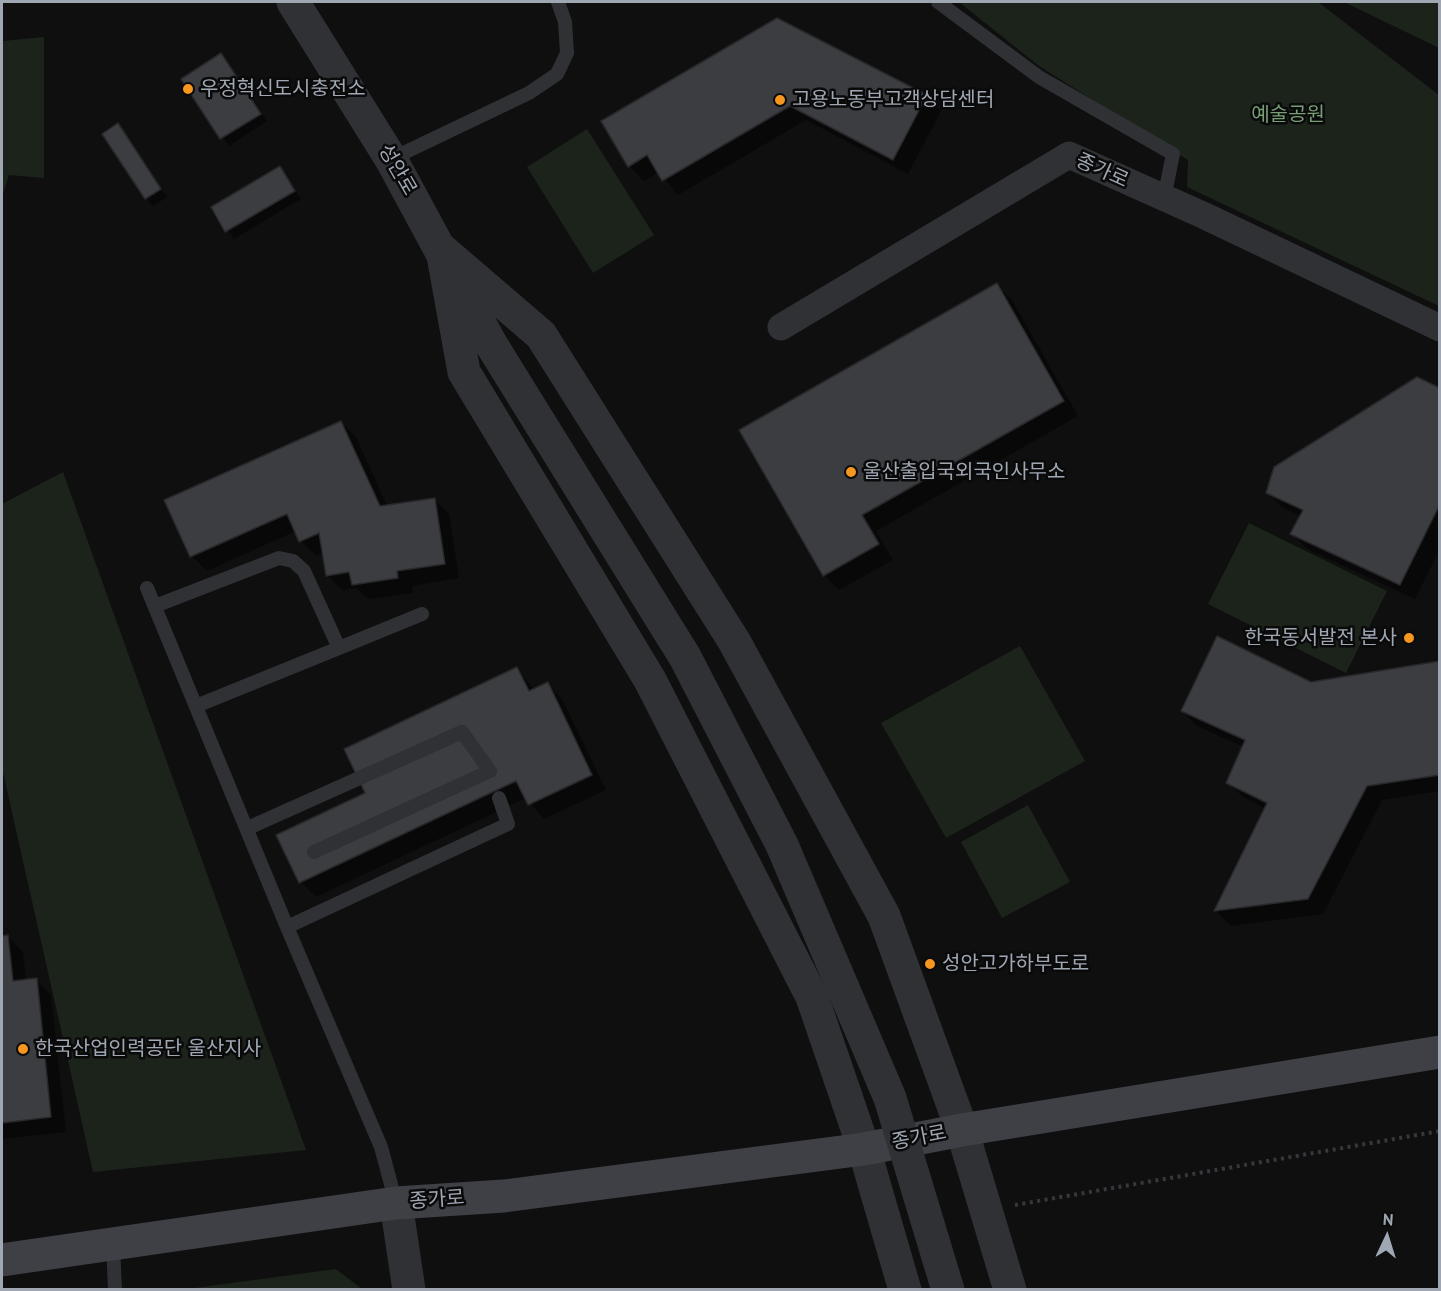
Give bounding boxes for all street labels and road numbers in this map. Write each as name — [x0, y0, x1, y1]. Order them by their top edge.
street label: 성안로 — [373, 140, 421, 200]
street label: 종가로 — [1072, 149, 1132, 193]
street label: 종가로 — [890, 1121, 948, 1155]
street label: 종가로 — [409, 1186, 465, 1214]

